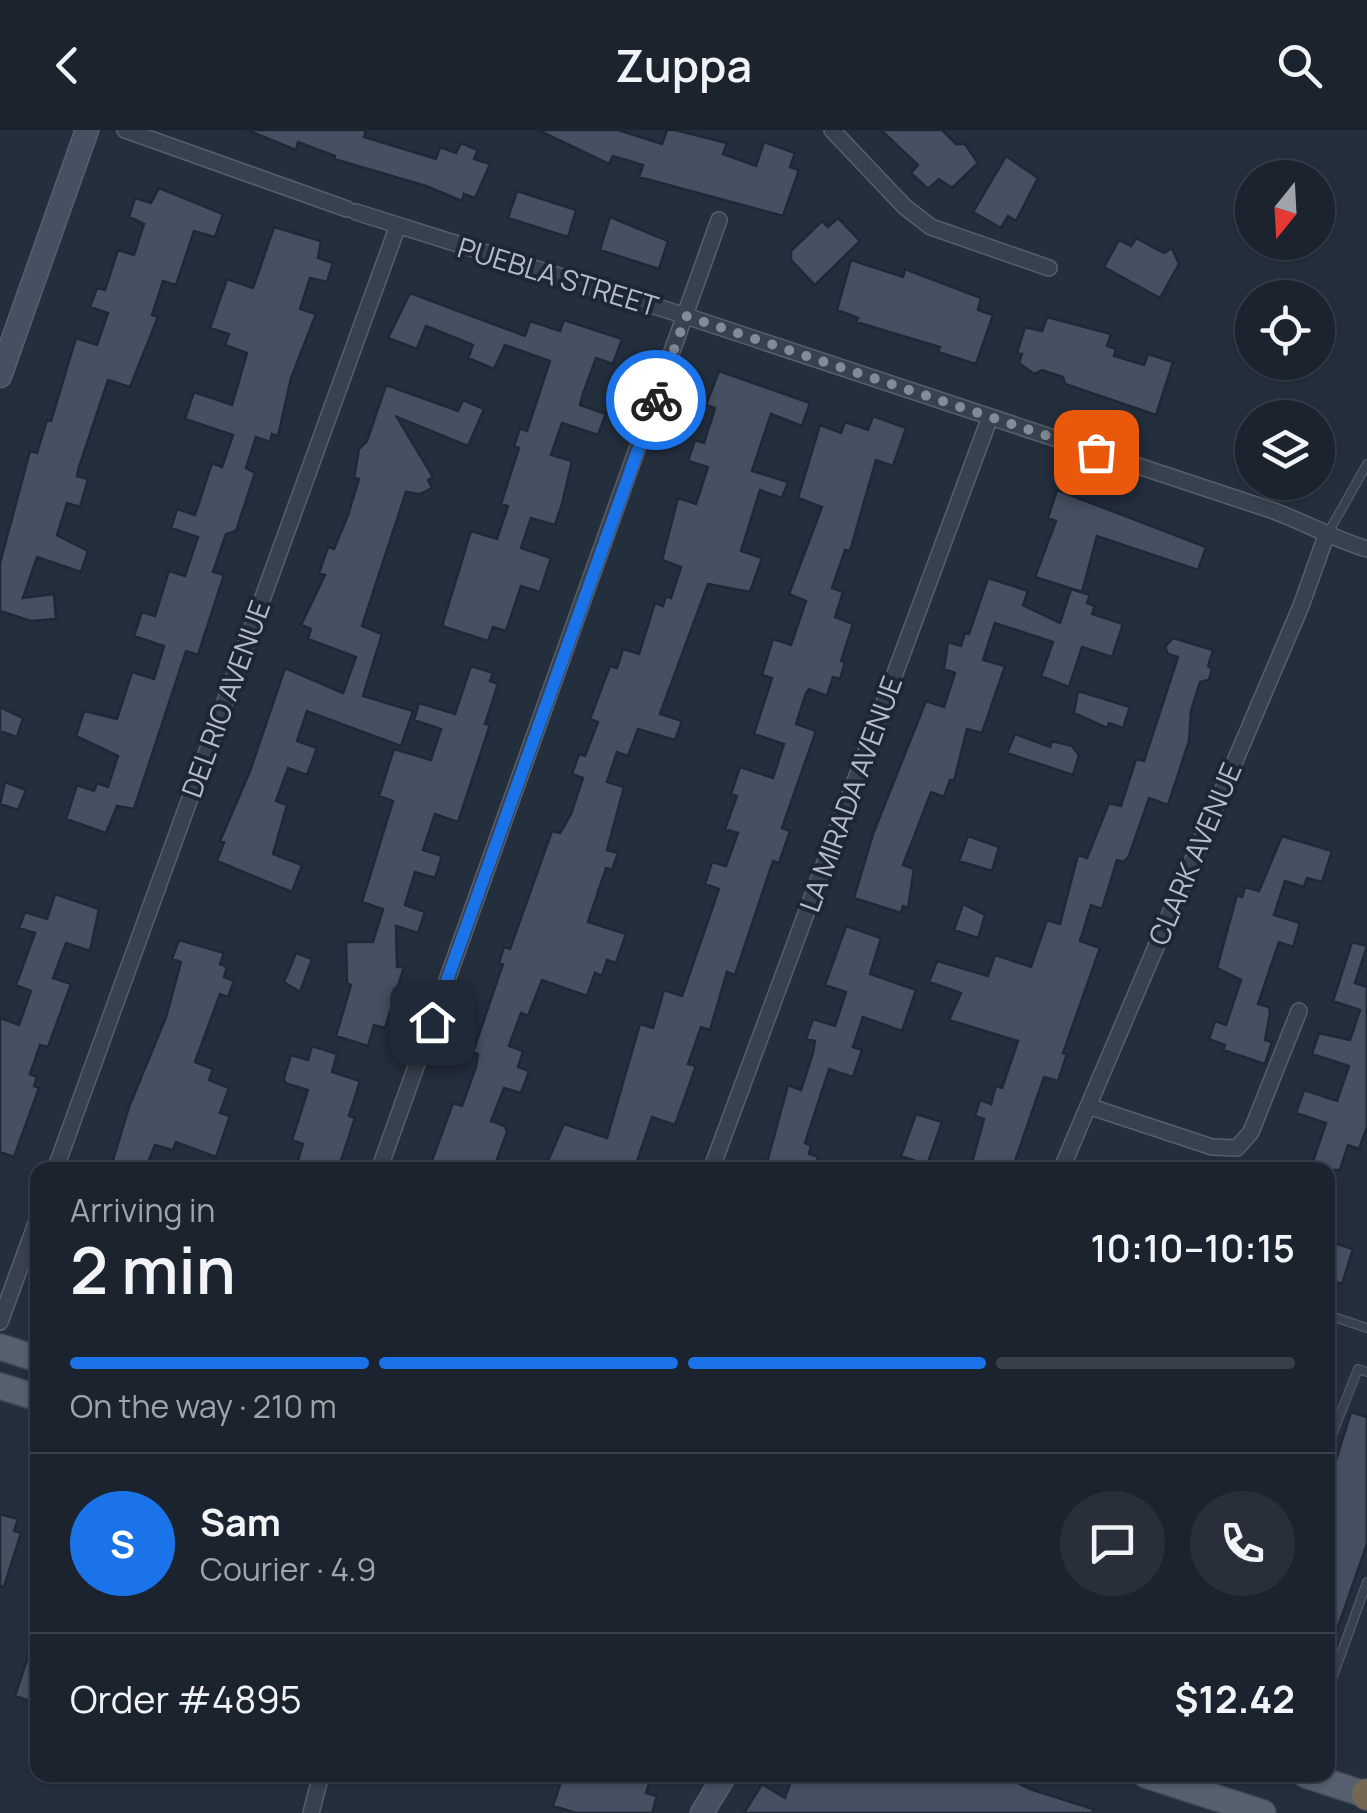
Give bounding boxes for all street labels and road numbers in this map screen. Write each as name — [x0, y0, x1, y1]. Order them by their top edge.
street label: PUEBLA STREET — [453, 228, 663, 325]
street label: DEL RIO AVENUE — [172, 595, 278, 802]
street label: LA MIRADA AVENUE — [790, 671, 910, 917]
street label: CLARK AVENUE — [1139, 757, 1250, 951]

